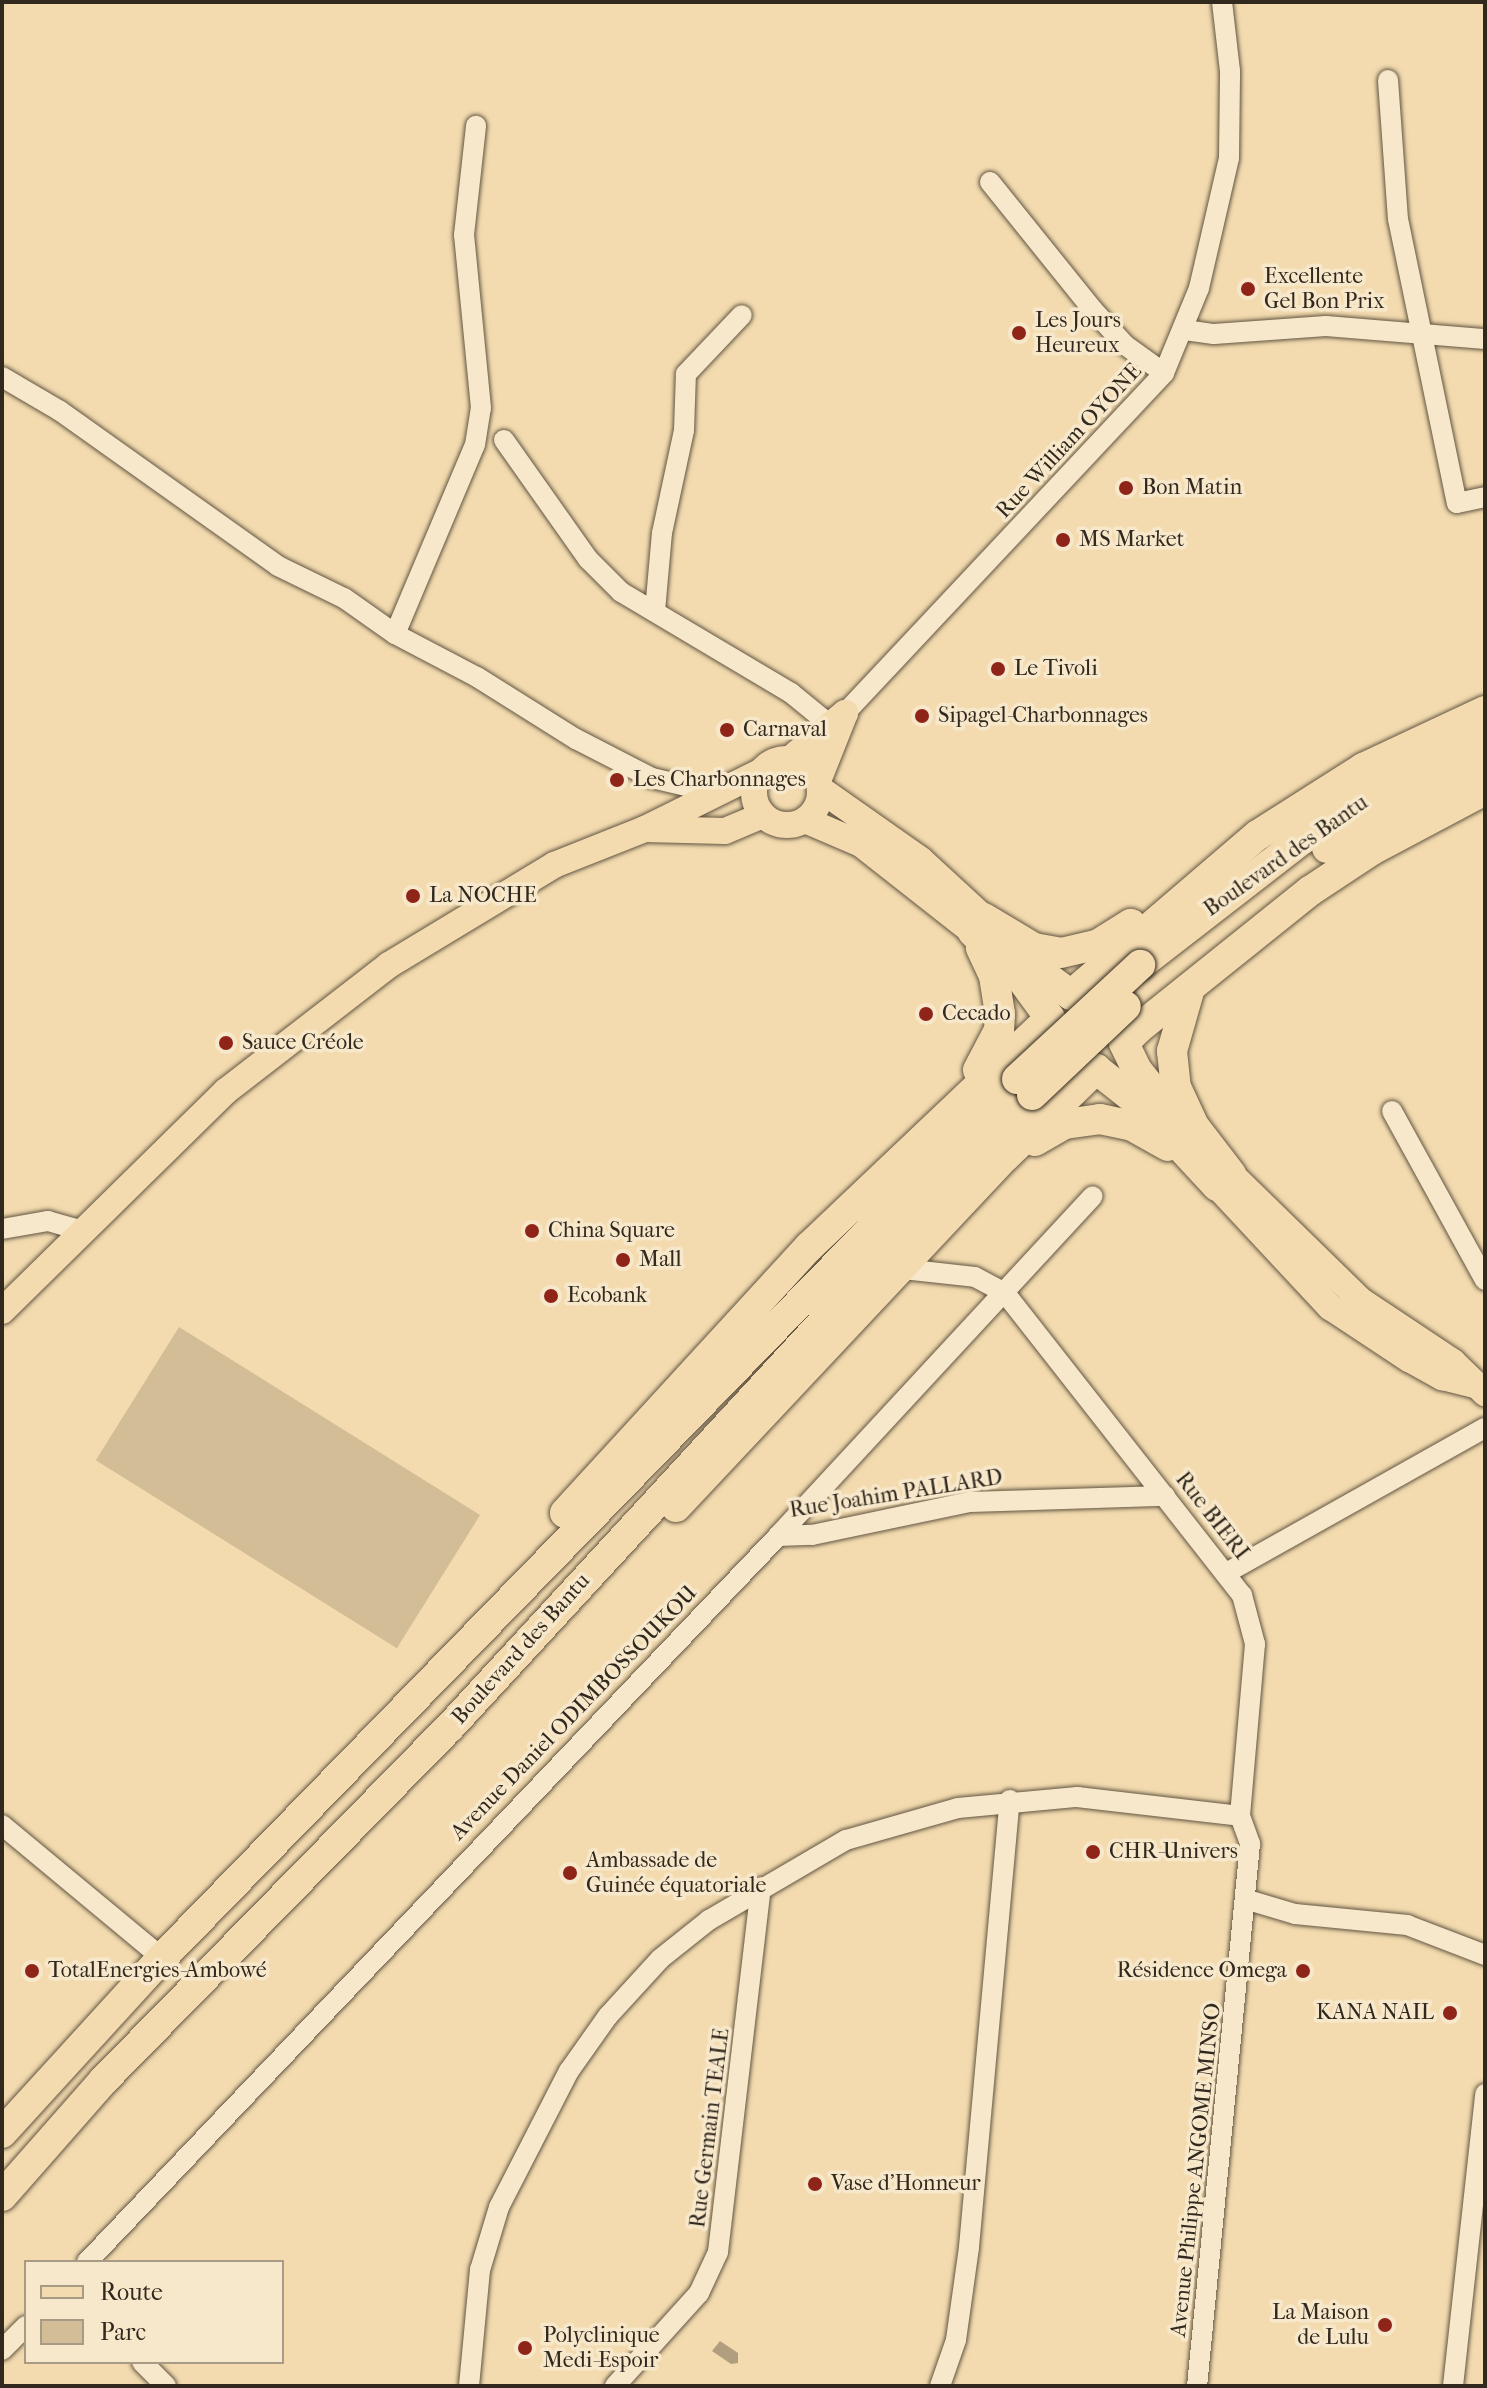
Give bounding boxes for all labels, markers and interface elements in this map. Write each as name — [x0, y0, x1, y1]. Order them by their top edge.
place label: Excellente Gel Bon Prix — [1264, 263, 1385, 314]
marker: Excellente Gel Bon Prix — [1239, 280, 1257, 298]
place label: Les Jours Heureux — [1035, 307, 1121, 358]
marker: Les Jours Heureux — [1010, 324, 1028, 342]
street label: Rue William OYONE — [990, 358, 1148, 524]
place label: Bon Matin — [1142, 475, 1242, 501]
marker: Bon Matin — [1117, 479, 1135, 497]
place label: MS Market — [1079, 527, 1184, 553]
marker: MS Market — [1054, 531, 1072, 549]
place label: Le Tivoli — [1014, 656, 1098, 682]
marker: Le Tivoli — [989, 660, 1007, 678]
place label: Sipagel-Charbonnages — [938, 703, 1148, 729]
marker: Sipagel-Charbonnages — [913, 707, 931, 725]
place label: Carnaval — [743, 717, 827, 743]
marker: Carnaval — [718, 721, 736, 739]
place label: Les Charbonnages — [633, 767, 806, 793]
marker: Les Charbonnages — [608, 771, 626, 789]
street label: Boulevard des Bantu — [1199, 790, 1373, 922]
place label: La NOCHE — [429, 883, 537, 909]
marker: La NOCHE — [404, 887, 422, 905]
place label: Cecado — [942, 1001, 1011, 1027]
marker: Cecado — [917, 1005, 935, 1023]
place label: Sauce Créole — [242, 1030, 364, 1056]
marker: Sauce Créole — [217, 1034, 235, 1052]
place label: China Square — [548, 1218, 675, 1244]
marker: China Square — [523, 1222, 541, 1240]
place label: Mall — [639, 1247, 681, 1273]
marker: Mall — [614, 1251, 632, 1269]
place label: Ecobank — [567, 1283, 647, 1309]
marker: Ecobank — [542, 1287, 560, 1305]
street label: Rue Joahim PALLARD — [788, 1464, 1004, 1524]
street label: Rue BIERI — [1169, 1467, 1255, 1565]
street label: Boulevard des Bantu — [446, 1568, 596, 1730]
street label: Avenue Daniel ODIMBOSSOUKOU — [445, 1580, 703, 1846]
place label: CHR-Univers — [1109, 1839, 1238, 1865]
marker: CHR-Univers — [1084, 1843, 1102, 1861]
place label: Ambassade de Guinée équatoriale — [586, 1847, 766, 1898]
marker: Ambassade de Guinée équatoriale — [561, 1864, 579, 1882]
place label: TotalEnergies-Ambowé — [48, 1958, 267, 1984]
place label: Résidence Omega — [1117, 1958, 1287, 1984]
marker: TotalEnergies-Ambowé — [23, 1962, 41, 1980]
marker: Résidence Omega — [1294, 1962, 1312, 1980]
place label: KANA NAIL — [1316, 2000, 1434, 2026]
street label: Avenue Philippe ANGOME MINSO — [1165, 2002, 1227, 2338]
marker: KANA NAIL — [1441, 2004, 1459, 2022]
street label: Rue Germain TEALE — [685, 2027, 735, 2229]
place label: Vase d'Honneur — [831, 2171, 981, 2197]
marker: Vase d'Honneur — [806, 2175, 824, 2193]
legend — [24, 2260, 284, 2364]
text: Route — [100, 2278, 163, 2306]
place label: La Maison de Lulu — [1272, 2299, 1369, 2350]
marker: La Maison de Lulu — [1376, 2316, 1394, 2334]
text: Parc — [100, 2318, 146, 2346]
place label: Polyclinique Medi-Espoir — [543, 2322, 660, 2374]
marker: Polyclinique Medi-Espoir — [514, 2337, 536, 2359]

